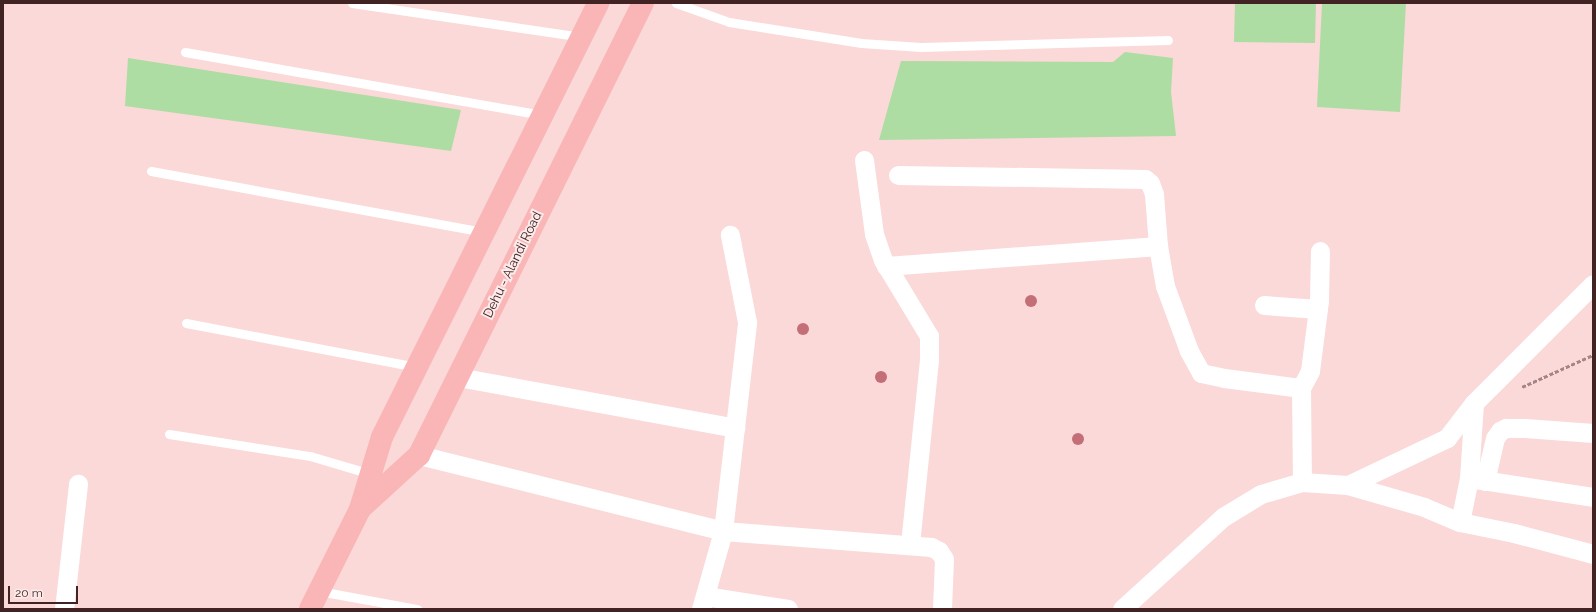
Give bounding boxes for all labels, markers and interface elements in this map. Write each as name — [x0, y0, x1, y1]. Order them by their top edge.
street label: Dehu - Alandi Road — [480, 209, 546, 321]
scale bar — [10, 578, 80, 604]
text: 20 m — [15, 586, 43, 600]

